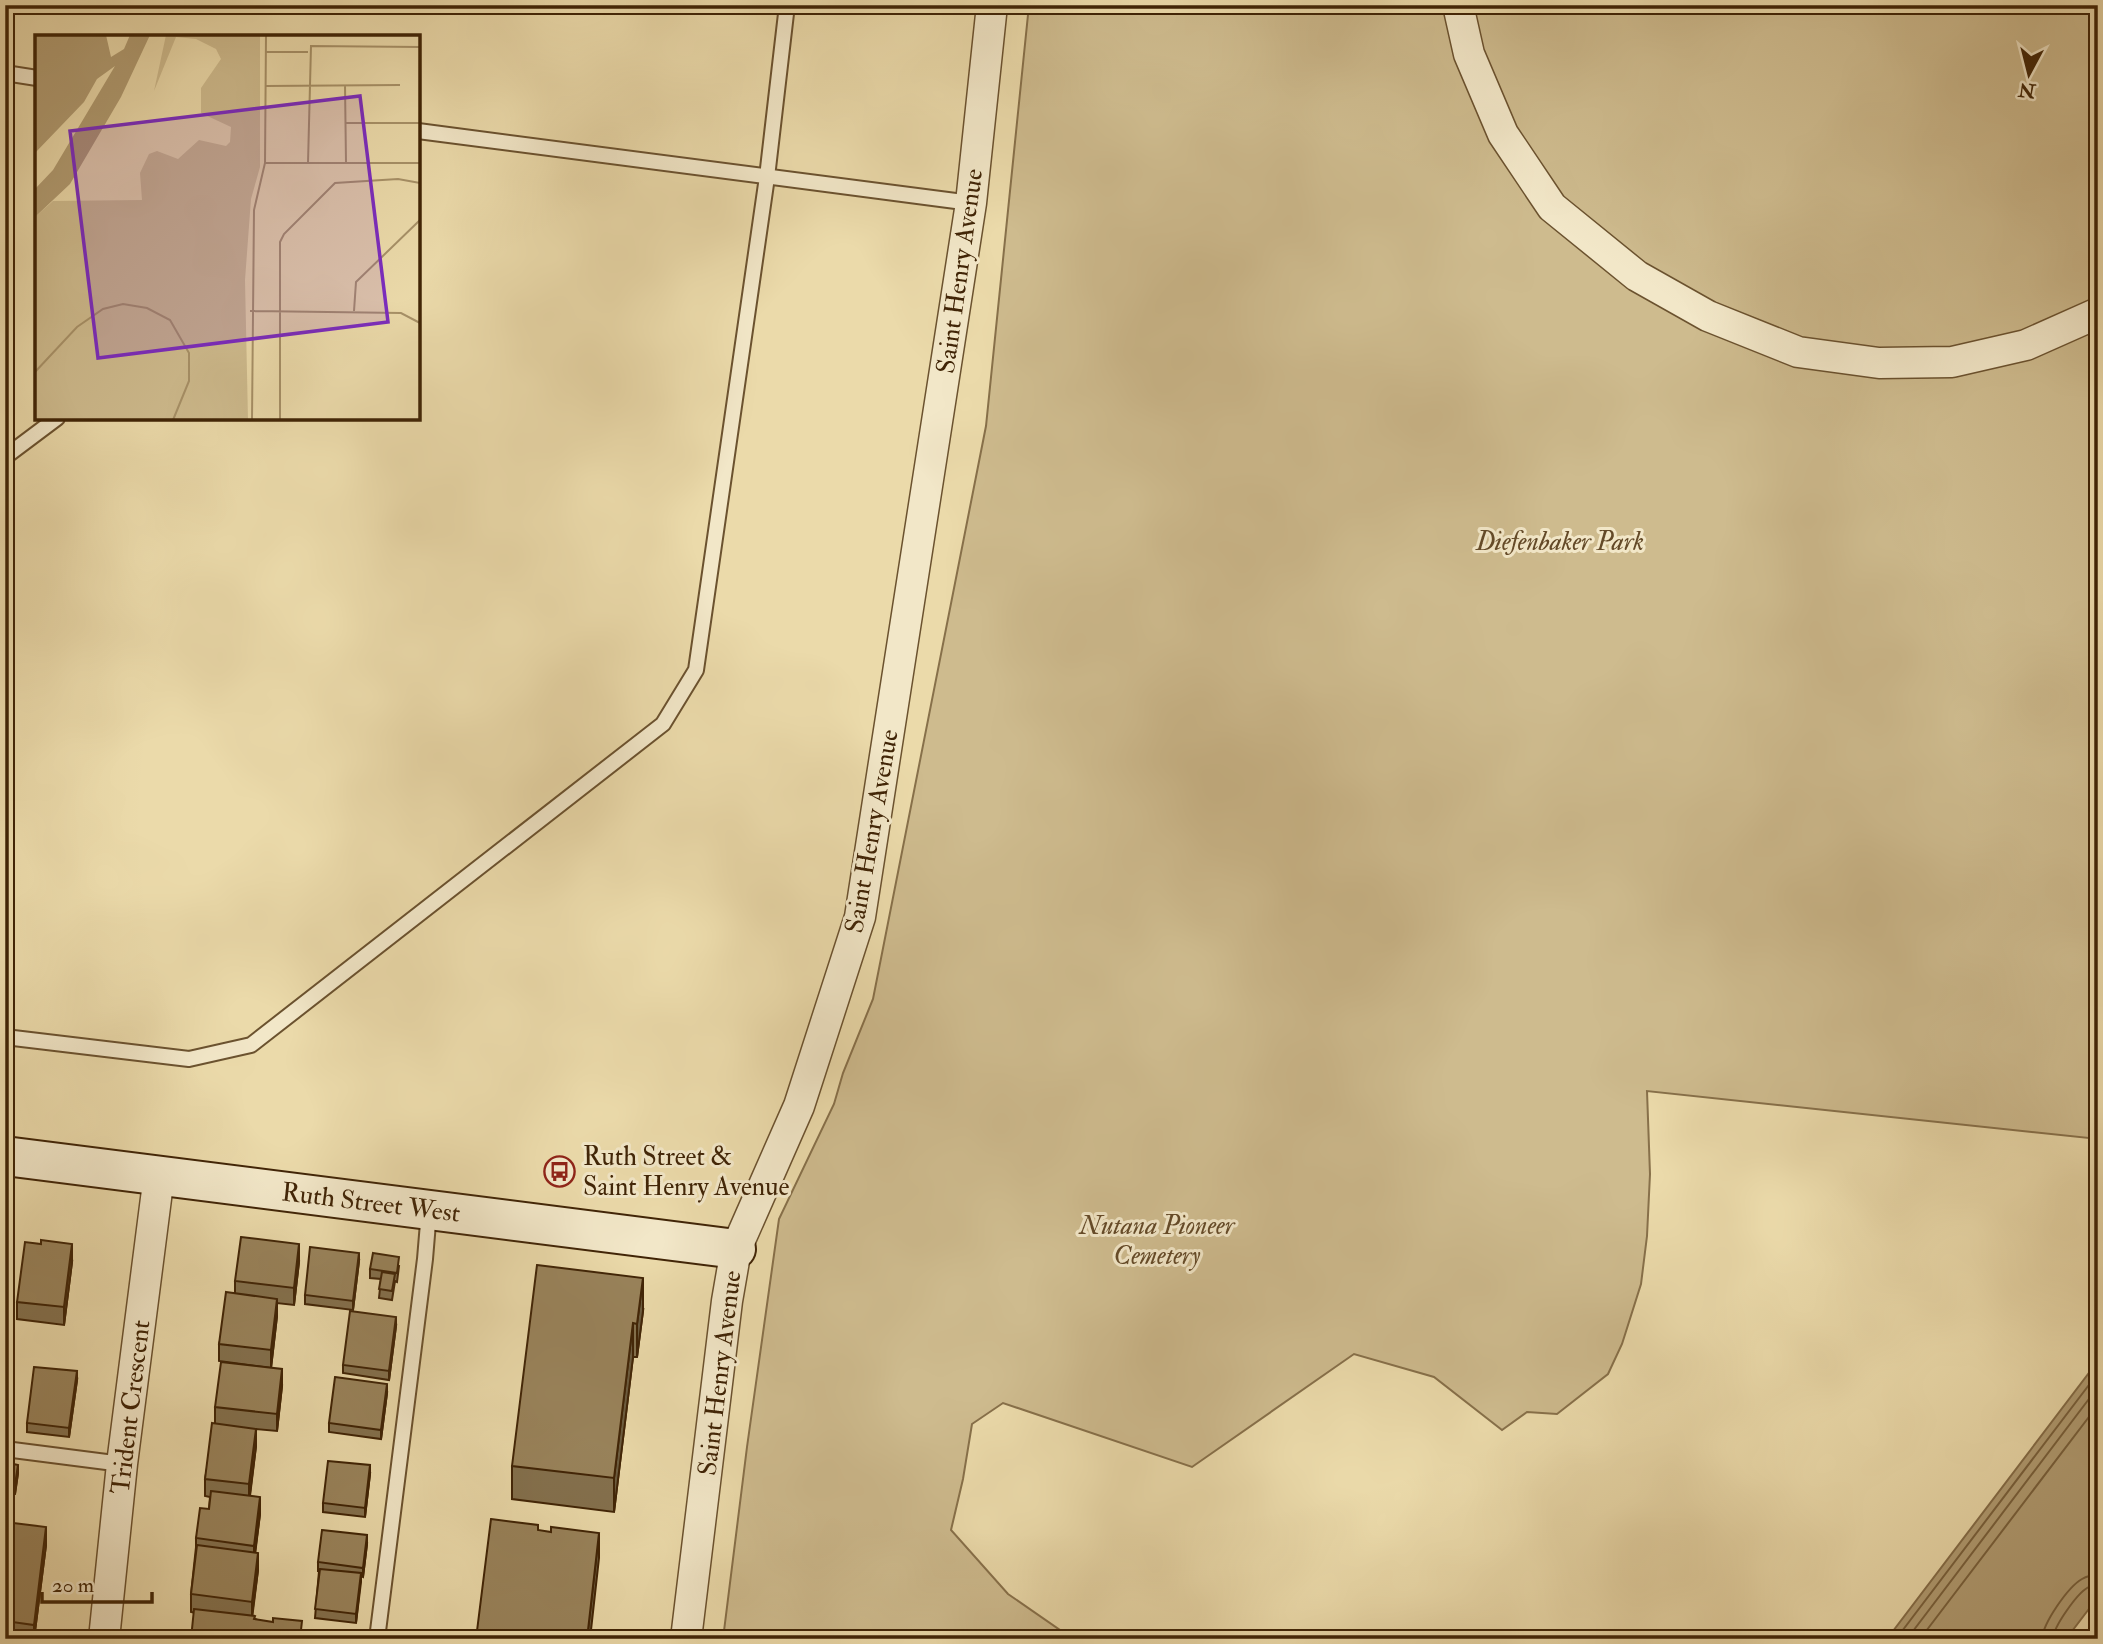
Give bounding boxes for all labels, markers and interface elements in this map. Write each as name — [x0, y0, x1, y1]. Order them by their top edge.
inset map — [35, 35, 420, 420]
north arrow — [1994, 38, 2064, 108]
text: N — [2016, 77, 2038, 103]
street label: Saint Henry Avenue — [930, 167, 990, 376]
park label: Diefenbaker Park — [1475, 526, 1644, 558]
street label: Saint Henry Avenue — [838, 727, 906, 936]
place label: Ruth Street & Saint Henry Avenue — [583, 1141, 790, 1203]
bus stop icon: Ruth Street & Saint Henry Avenue — [543, 1154, 577, 1188]
street label: Ruth Street West — [280, 1176, 462, 1230]
park label: Nutana Pioneer Cemetery — [1078, 1210, 1236, 1272]
street label: Saint Henry Avenue — [692, 1269, 748, 1477]
street label: Trident Crescent — [104, 1318, 158, 1496]
scale bar — [42, 1560, 152, 1604]
text: 20 m — [52, 1572, 94, 1599]

